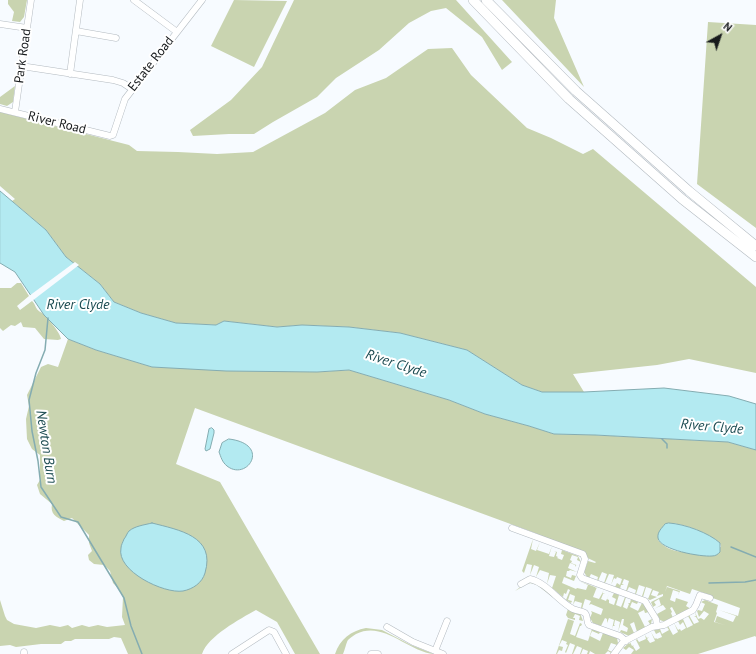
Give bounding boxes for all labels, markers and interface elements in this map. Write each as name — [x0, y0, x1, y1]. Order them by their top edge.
north arrow — [700, 16, 740, 56]
text: N — [720, 19, 735, 34]
street label: Park Road — [11, 28, 35, 84]
street label: Estate Road — [125, 34, 177, 94]
street label: River Road — [26, 108, 88, 138]
water label: River Clyde — [46, 297, 110, 313]
water label: River Clyde — [363, 346, 429, 382]
water label: Newton Burn — [32, 409, 60, 485]
water label: River Clyde — [680, 416, 744, 438]

